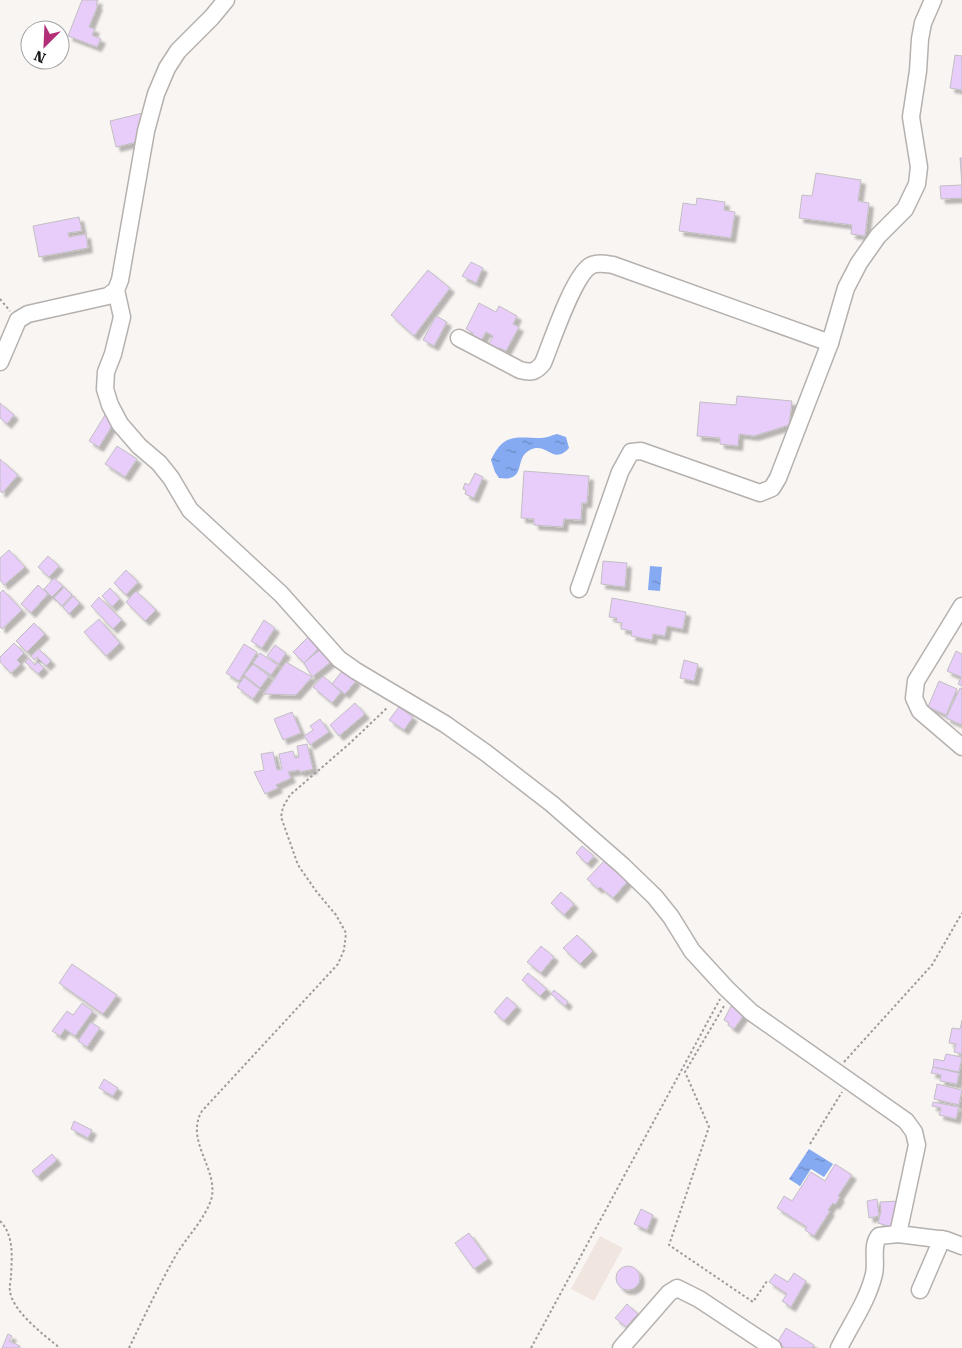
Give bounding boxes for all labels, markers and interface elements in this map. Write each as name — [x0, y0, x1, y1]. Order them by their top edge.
north arrow — [20, 20, 70, 70]
text: N — [31, 47, 48, 66]

